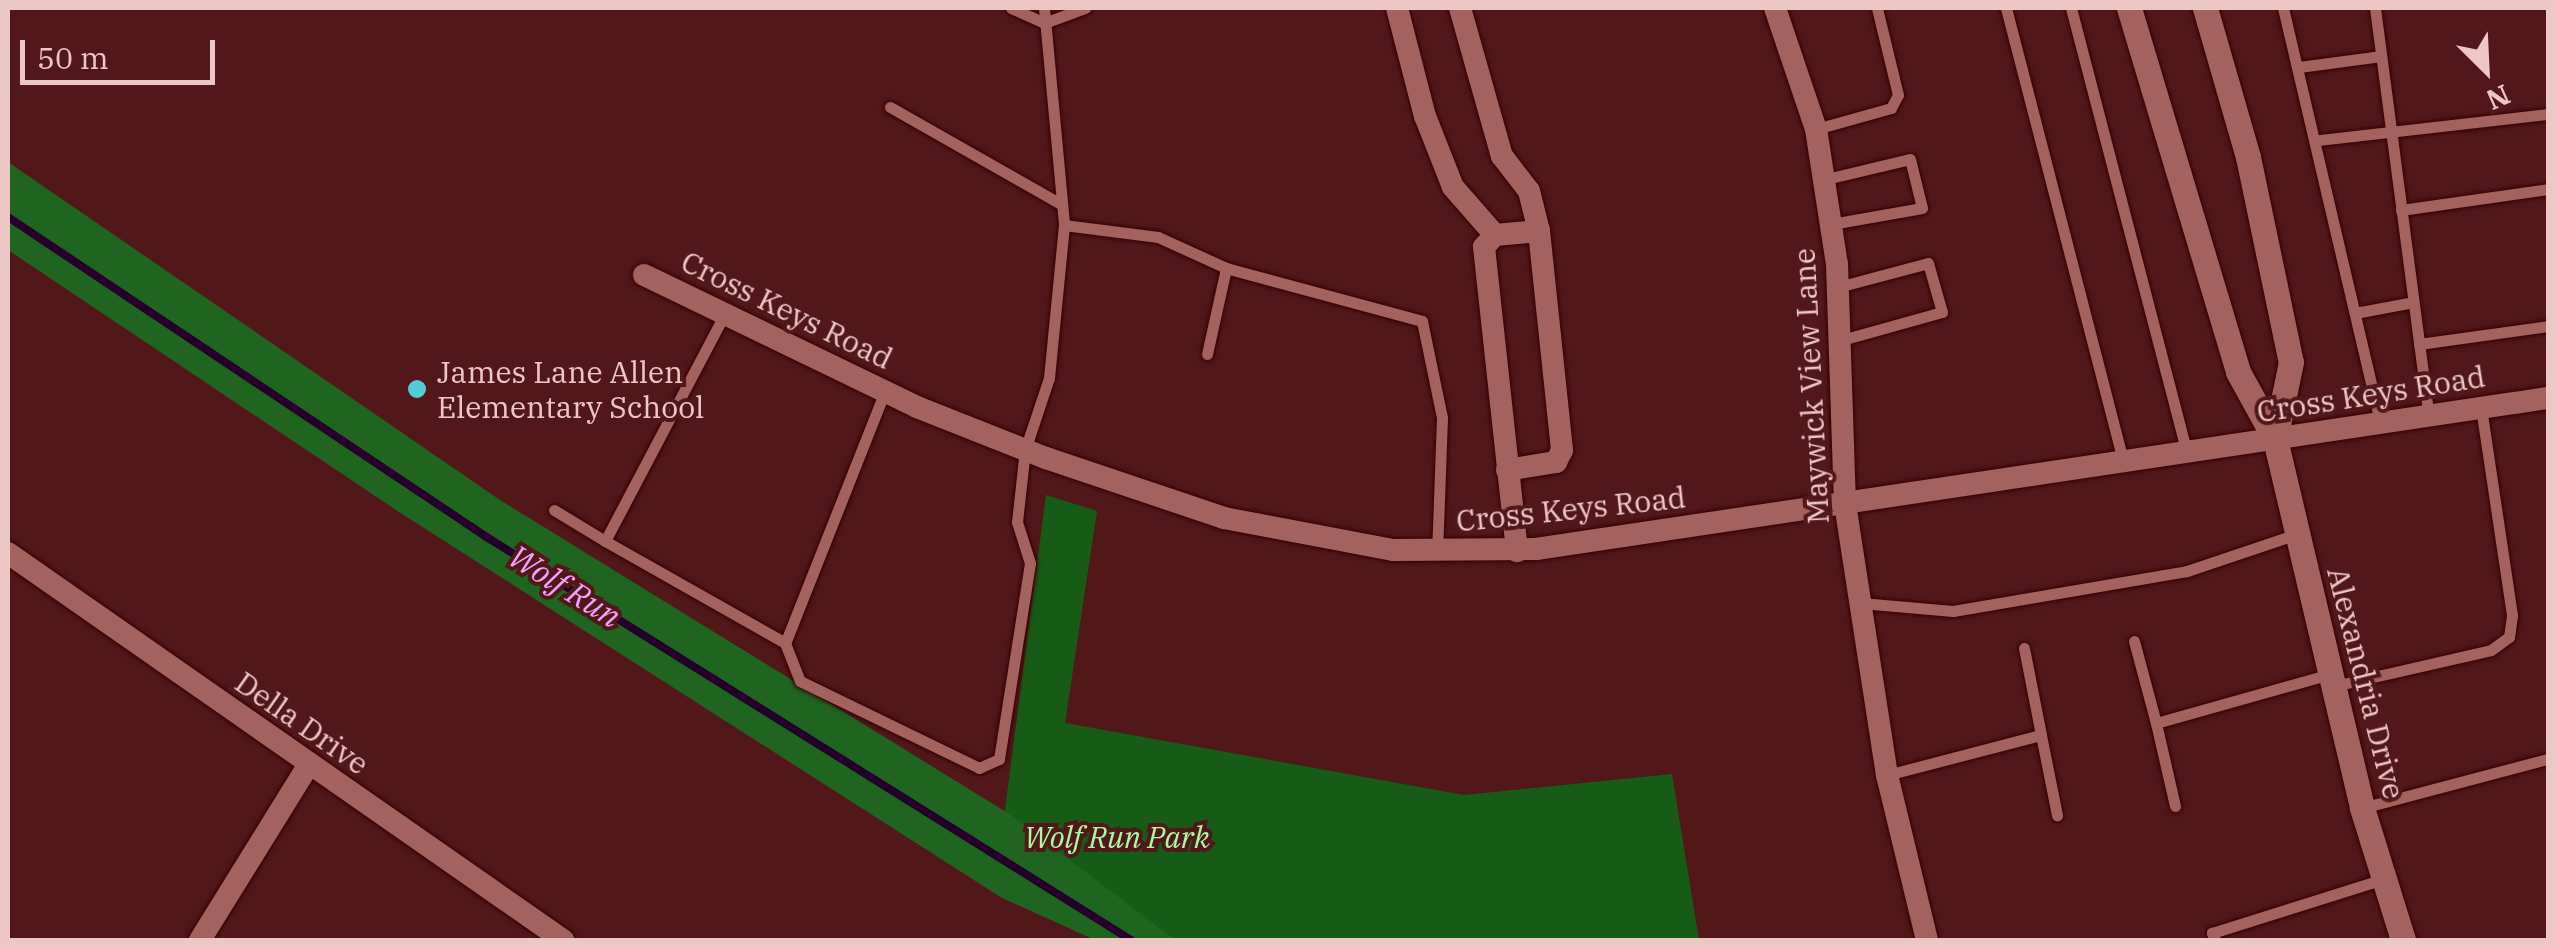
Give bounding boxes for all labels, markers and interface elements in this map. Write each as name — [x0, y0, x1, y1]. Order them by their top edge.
scale bar — [25, 20, 220, 82]
north arrow — [2436, 20, 2536, 120]
text: 50 m — [37, 38, 109, 77]
text: N — [2481, 76, 2516, 119]
street label: Cross Keys Road — [675, 243, 899, 377]
street label: Maywick View Lane — [1786, 247, 1836, 525]
place label: James Lane Allen Elementary School — [437, 354, 704, 424]
street label: Cross Keys Road — [2254, 358, 2488, 430]
marker: James Lane Allen Elementary School — [406, 378, 428, 400]
street label: Cross Keys Road — [1454, 479, 1688, 539]
water label: Wolf Run — [502, 537, 628, 635]
street label: Alexandria Drive — [2320, 563, 2412, 803]
street label: Della Drive — [228, 664, 376, 782]
park label: Wolf Run Park — [1024, 819, 1210, 855]

